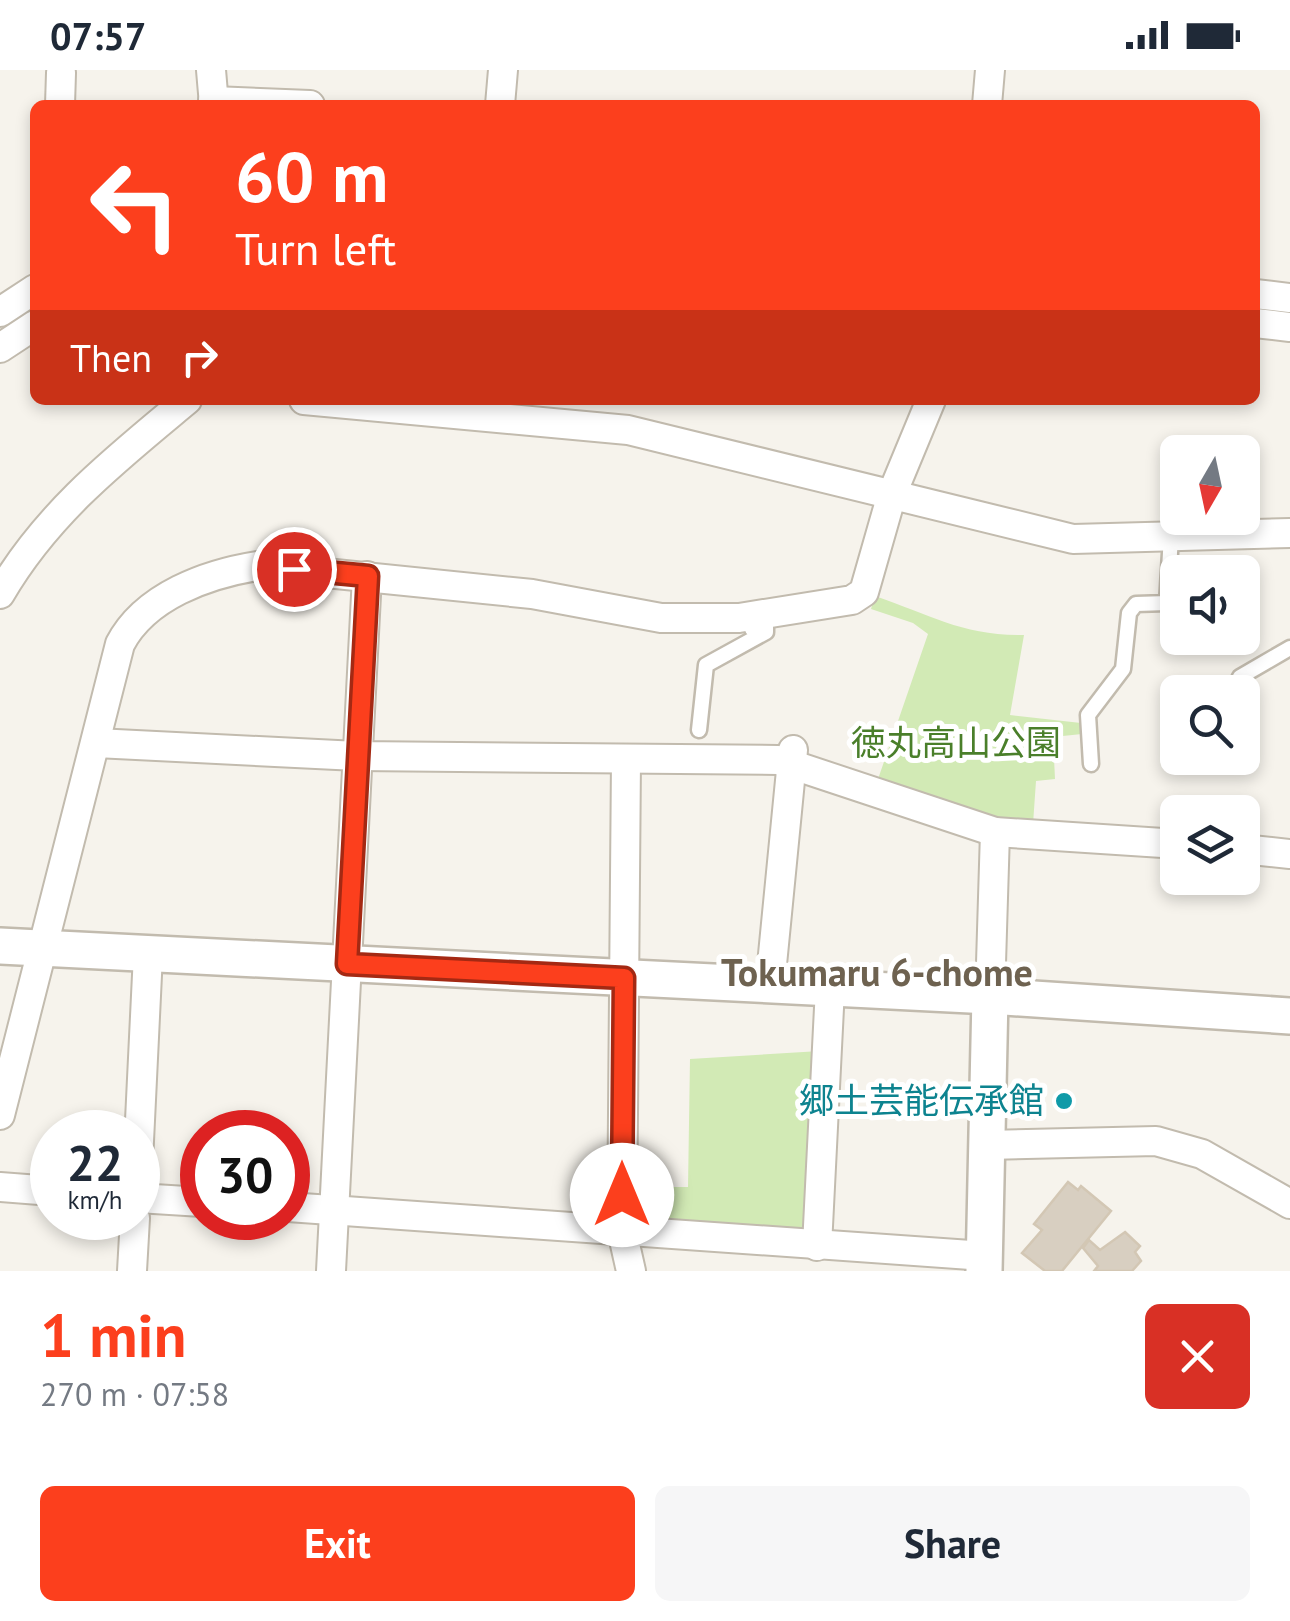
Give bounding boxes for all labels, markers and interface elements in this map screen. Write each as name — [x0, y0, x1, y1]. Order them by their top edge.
text: 07:57 — [50, 11, 146, 60]
text: 60 m — [235, 131, 388, 221]
icon: left — [70, 140, 200, 270]
text: Turn left — [235, 219, 396, 277]
icon: right — [172, 330, 227, 385]
text: Then — [70, 333, 152, 382]
north arrow — [1160, 435, 1260, 535]
map controls — [1160, 435, 1260, 895]
pin — [252, 527, 337, 612]
icon: arrive — [267, 542, 322, 597]
button: sound — [1160, 555, 1260, 655]
button: search — [1160, 675, 1260, 775]
park label: 徳丸高山公園 — [851, 719, 1061, 765]
button: layers — [1160, 795, 1260, 895]
district label: Tokumaru 6-chome — [721, 947, 1033, 996]
place label: 郷土芸能伝承館 — [799, 1077, 1044, 1123]
marker: 郷土芸能伝承館 — [1053, 1090, 1075, 1112]
speed limit sign: 30 — [180, 1110, 310, 1240]
text: 22 — [67, 1130, 123, 1195]
position arrow — [570, 1143, 674, 1247]
text: km/h — [68, 1184, 122, 1216]
text: 1 min — [40, 1296, 186, 1374]
button: close — [1145, 1304, 1250, 1409]
text: 270 m · 07:58 — [40, 1373, 229, 1415]
button: Exit — [40, 1486, 635, 1601]
button: Share — [655, 1486, 1250, 1601]

